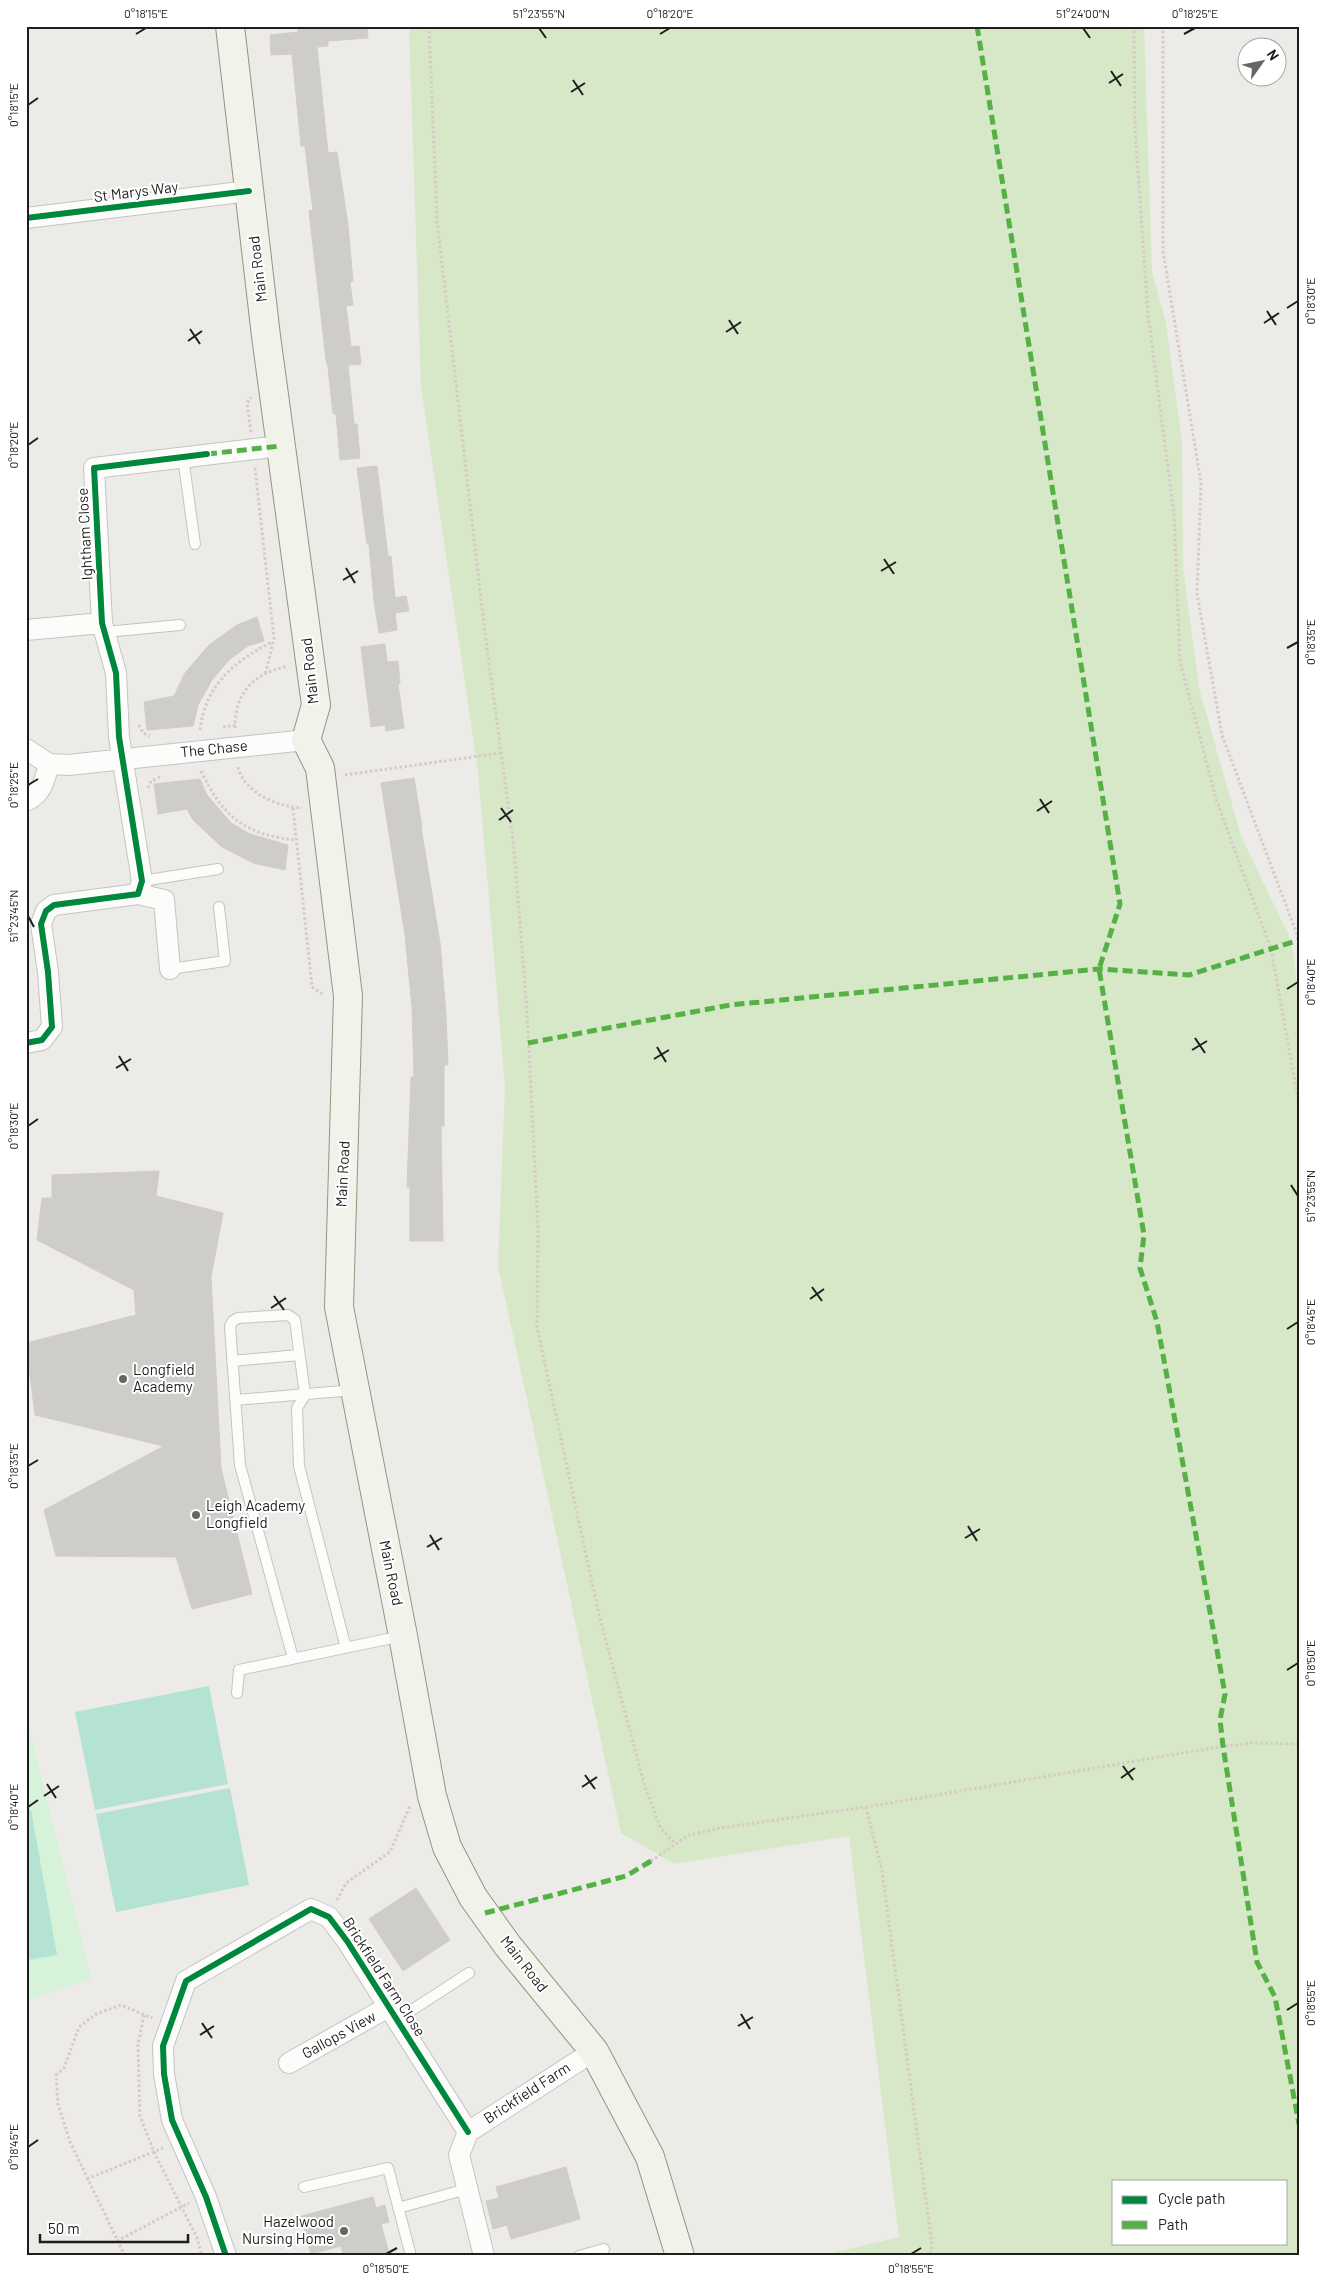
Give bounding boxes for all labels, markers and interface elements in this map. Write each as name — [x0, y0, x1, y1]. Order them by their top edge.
text: 0°18'15"E — [124, 6, 168, 20]
text: 51°23'55"N — [513, 6, 565, 20]
text: 0°18'20"E — [646, 6, 694, 20]
text: 51°24'00"N — [1056, 6, 1110, 20]
text: 0°18'25"E — [1172, 6, 1218, 20]
north arrow — [1238, 38, 1288, 88]
text: N — [1264, 46, 1283, 63]
text: 0°18'15"E — [6, 83, 20, 127]
street label: St Marys Way — [93, 177, 179, 205]
street label: Main Road — [244, 235, 270, 303]
text: 0°18'30"E — [1303, 278, 1317, 324]
text: 0°18'20"E — [6, 421, 20, 469]
street label: Ightham Close — [73, 487, 95, 581]
text: 0°18'35"E — [1303, 619, 1317, 665]
street label: Main Road — [297, 637, 321, 705]
street label: The Chase — [179, 736, 248, 760]
text: 0°18'25"E — [6, 762, 20, 808]
text: 51°23'45"N — [6, 890, 20, 942]
text: 0°18'40"E — [1303, 958, 1317, 1006]
text: 0°18'30"E — [6, 1103, 20, 1149]
street label: Main Road — [331, 1140, 353, 1208]
text: 51°23'55"N — [1303, 1170, 1317, 1222]
text: 0°18'45"E — [1303, 1299, 1317, 1345]
place label: Longfield Academy — [133, 1360, 195, 1395]
marker: Longfield Academy — [117, 1373, 129, 1385]
text: 0°18'35"E — [6, 1443, 20, 1489]
place label: Leigh Academy Longfield — [206, 1496, 305, 1531]
marker: Leigh Academy Longfield — [190, 1509, 202, 1521]
street label: Main Road — [376, 1538, 408, 1607]
text: 0°18'50"E — [1303, 1640, 1317, 1686]
text: 0°18'40"E — [6, 1783, 20, 1831]
street label: Brickfield Farm Close — [340, 1914, 430, 2039]
street label: Main Road — [497, 1932, 552, 1995]
text: 0°18'55"E — [1303, 1980, 1317, 2026]
street label: Gallops View — [298, 2006, 379, 2062]
street label: Brickfield Farm — [480, 2058, 573, 2127]
text: 0°18'45"E — [6, 2124, 20, 2170]
legend — [1112, 2180, 1288, 2244]
text: Cycle path — [1158, 2189, 1225, 2207]
scale bar — [40, 2212, 188, 2244]
place label: Hazelwood Nursing Home — [242, 2212, 334, 2247]
text: Path — [1158, 2215, 1188, 2233]
text: 50 m — [48, 2219, 80, 2237]
marker: Hazelwood Nursing Home — [338, 2225, 350, 2237]
text: 0°18'50"E — [363, 2261, 409, 2275]
text: 0°18'55"E — [888, 2261, 934, 2275]

